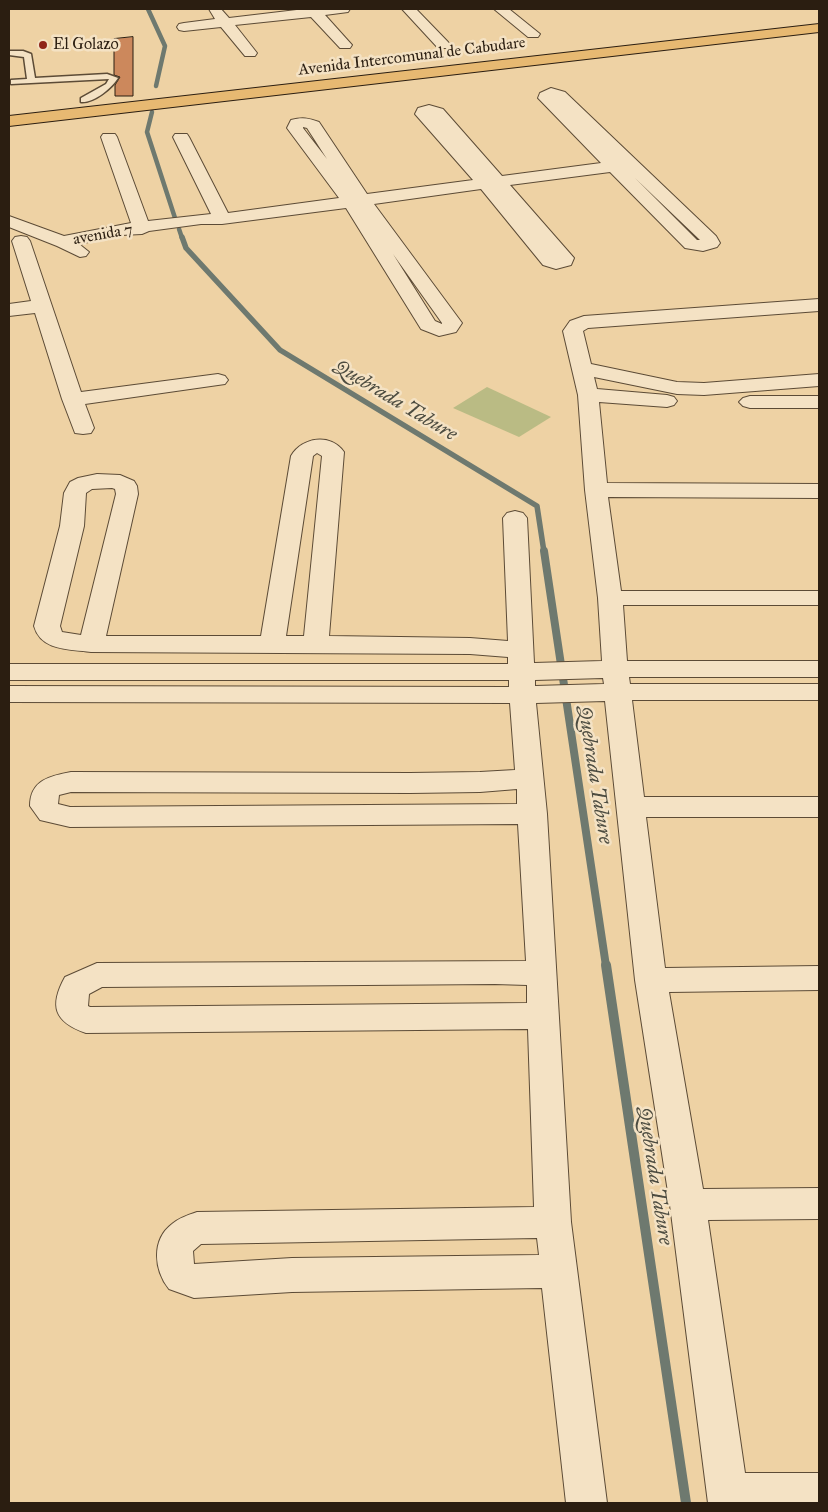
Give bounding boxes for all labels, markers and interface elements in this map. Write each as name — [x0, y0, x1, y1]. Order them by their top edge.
street label: Avenida Intercomunal de Cabudare — [297, 34, 527, 80]
place label: El Golazo — [53, 35, 119, 55]
marker: El Golazo — [37, 39, 49, 51]
street label: avenida 7 — [72, 220, 134, 250]
water label: Quebrada Tabure — [329, 355, 461, 447]
water label: Quebrada Tabure — [571, 704, 617, 846]
water label: Quebrada Tabure — [631, 1105, 677, 1247]

